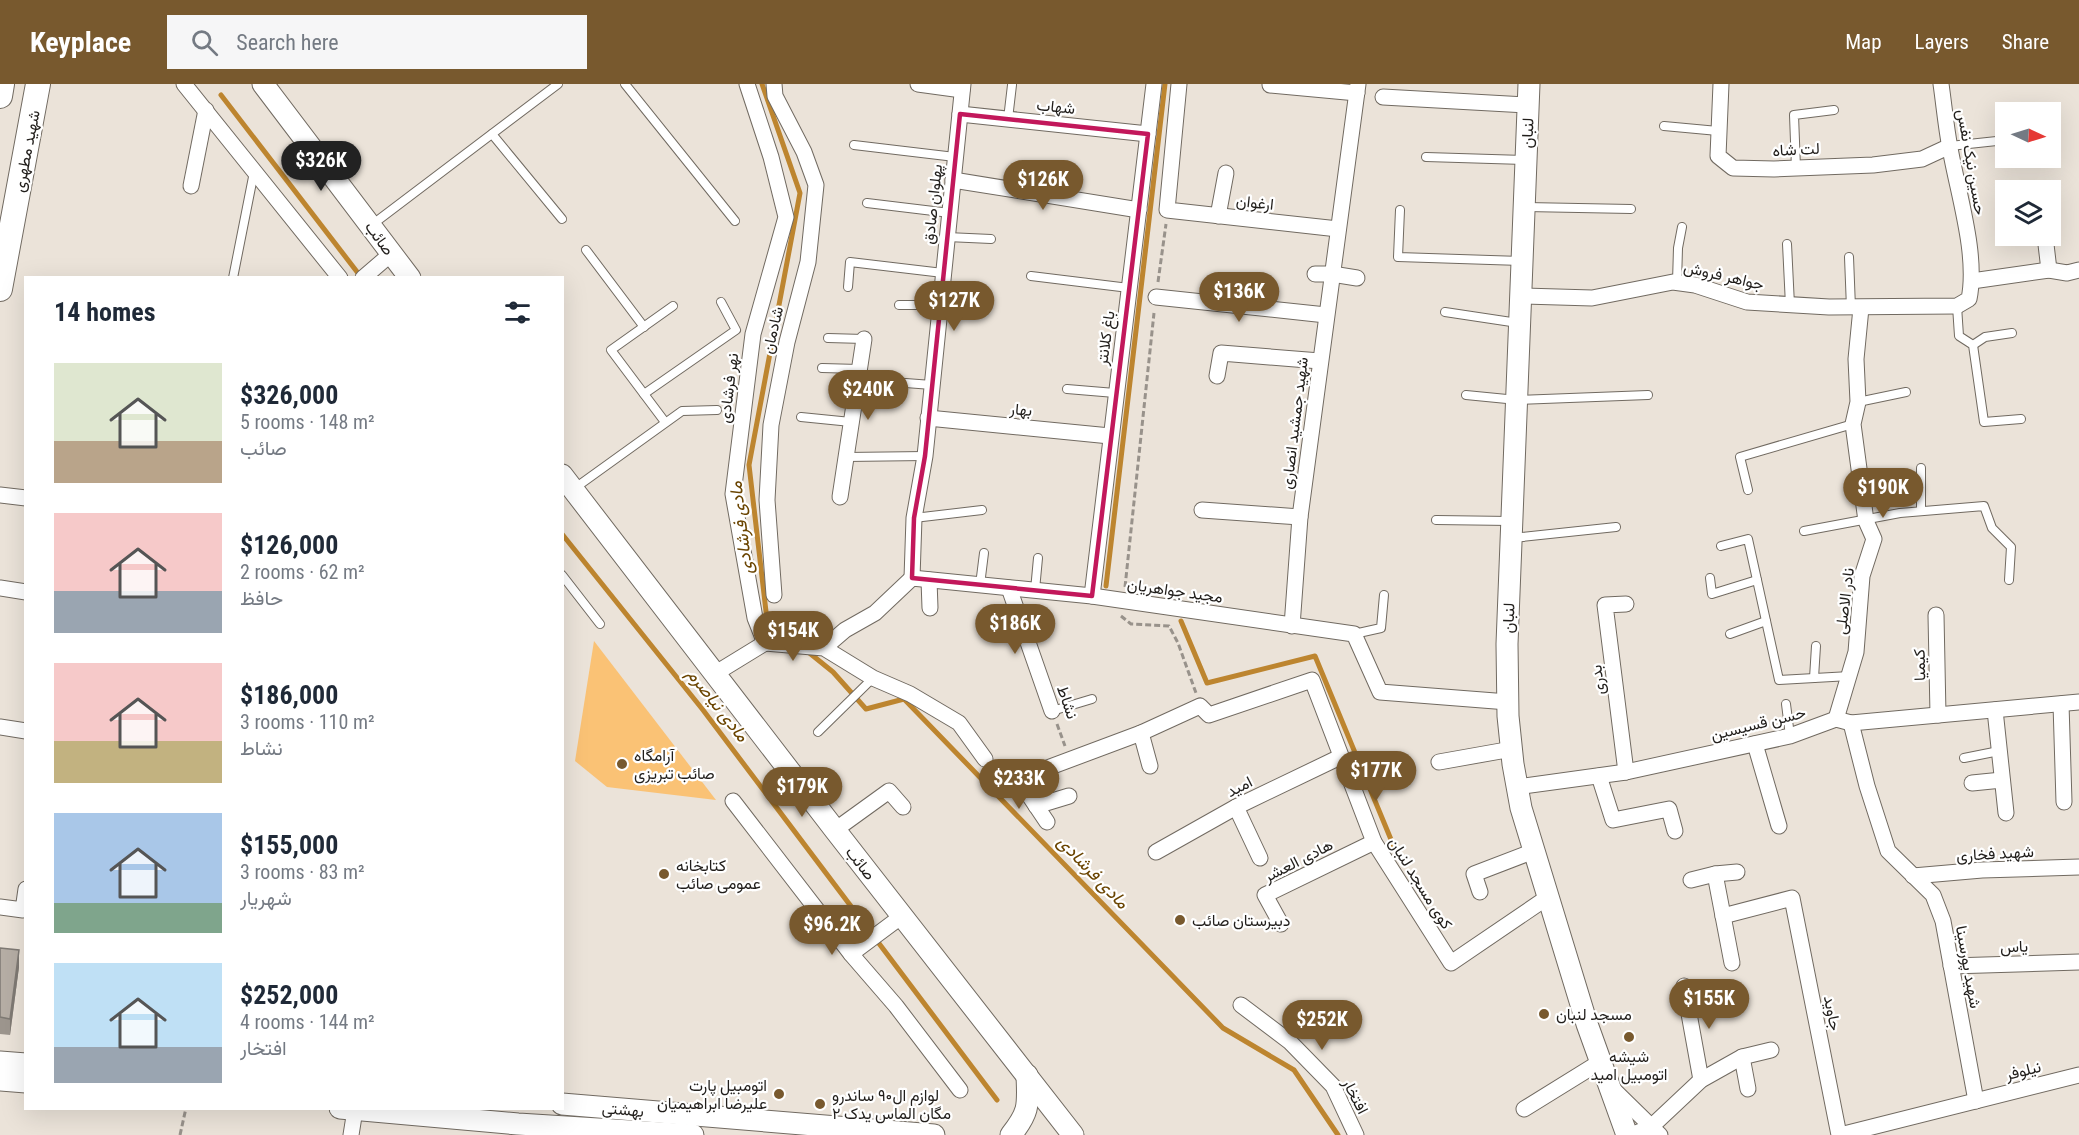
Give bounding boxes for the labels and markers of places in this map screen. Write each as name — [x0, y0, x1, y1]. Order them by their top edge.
pin: $326K — [279, 141, 363, 192]
pin: $126K — [1001, 160, 1085, 211]
pin: $136K — [1197, 272, 1281, 323]
pin: $127K — [912, 281, 996, 332]
pin: $240K — [826, 370, 910, 421]
pin: $190K — [1841, 468, 1925, 519]
pin: $186K — [973, 604, 1057, 655]
pin: $154K — [751, 611, 835, 662]
place label: آرامگاه صائب تبریزی — [634, 746, 715, 784]
pin: $177K — [1334, 751, 1418, 802]
marker: آرامگاه صائب تبریزی — [615, 757, 629, 771]
pin: $233K — [977, 759, 1061, 810]
pin: $179K — [760, 767, 844, 818]
place label: کتابخانه عمومی صائب — [676, 856, 761, 894]
marker: کتابخانه عمومی صائب — [657, 867, 671, 881]
pin: $96.2K — [783, 905, 881, 956]
place label: دبیرستان صائب — [1192, 911, 1290, 931]
marker: دبیرستان صائب — [1173, 913, 1187, 927]
pin: $155K — [1667, 979, 1751, 1030]
pin: $252K — [1280, 1000, 1364, 1051]
place label: مسجد لنبان — [1556, 1005, 1632, 1024]
marker: مسجد لنبان — [1537, 1007, 1551, 1021]
marker: شیشه اتومبیل امید — [1622, 1030, 1636, 1044]
place label: شیشه اتومبیل امید — [1590, 1047, 1668, 1085]
place label: اتومبیل پارت علیرضا ابراهیمیان — [657, 1076, 767, 1114]
place label: لوازم ال۹۰ ساندرو مگان الماس یدک ۲ — [832, 1086, 951, 1124]
marker: اتومبیل پارت علیرضا ابراهیمیان — [772, 1087, 786, 1101]
marker: لوازم ال۹۰ ساندرو مگان الماس یدک ۲ — [813, 1097, 827, 1111]

